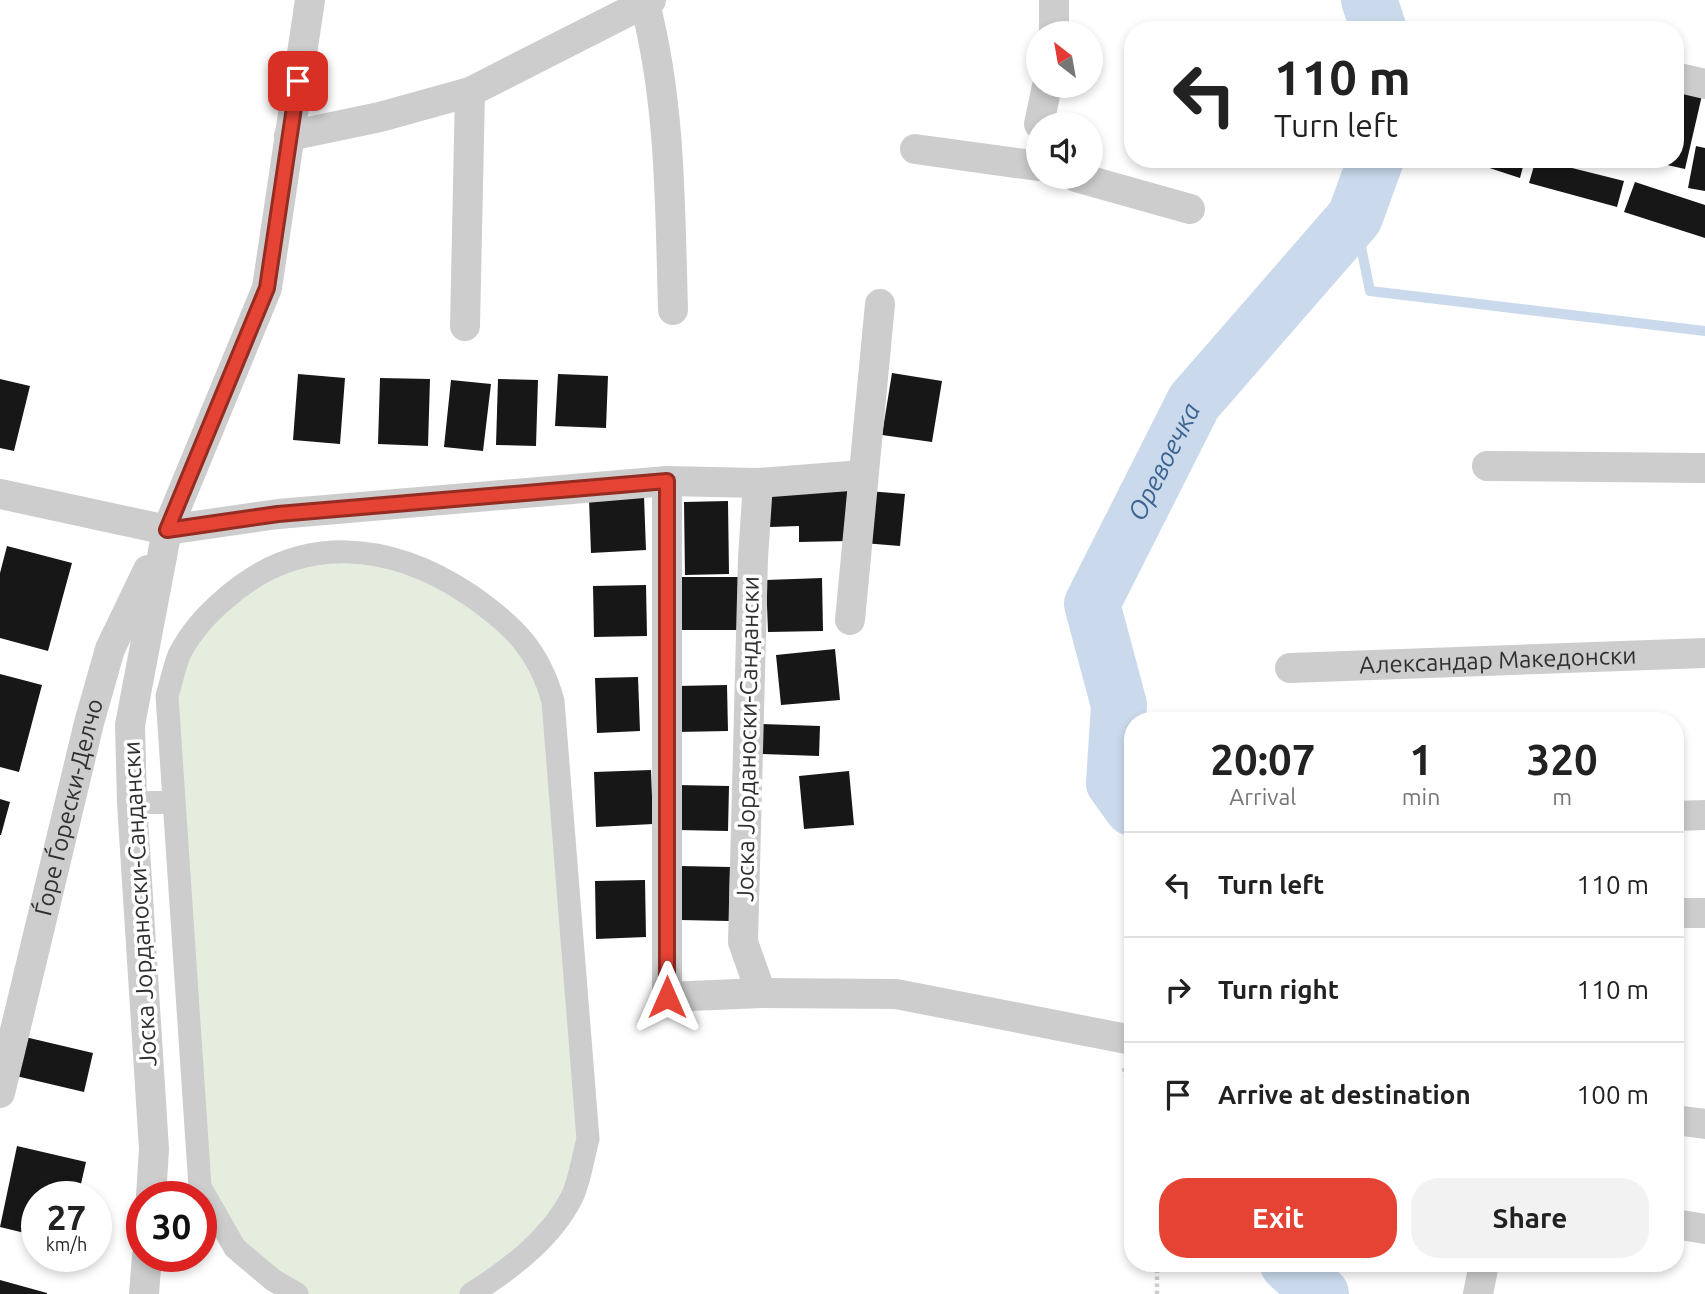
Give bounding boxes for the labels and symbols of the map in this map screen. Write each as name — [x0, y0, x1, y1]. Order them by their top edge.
north arrow — [1026, 21, 1102, 98]
pin — [268, 51, 328, 111]
water label: Оревоечка — [1122, 398, 1205, 525]
street label: Јоска Јорданоски-Сандански — [731, 576, 764, 902]
street label: Александар Македонски — [1359, 641, 1637, 678]
street label: Ѓоре Ѓорески-Делчо — [28, 695, 108, 918]
street label: Јоска Јорданоски-Сандански — [117, 741, 162, 1067]
position arrow — [630, 960, 704, 1034]
speed limit sign: 30 — [126, 1181, 217, 1272]

